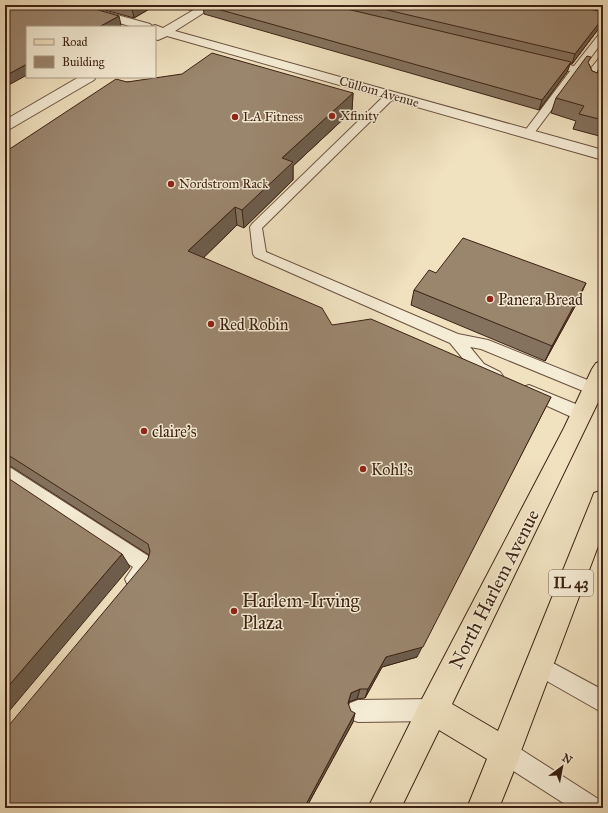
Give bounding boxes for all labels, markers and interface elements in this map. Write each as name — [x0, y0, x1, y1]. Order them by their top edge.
legend — [26, 26, 156, 78]
text: Road — [62, 35, 88, 49]
text: Building — [62, 55, 105, 70]
street label: Cullom Avenue — [337, 73, 421, 111]
place label: Xfinity — [340, 108, 380, 124]
place label: LA Fitness — [243, 109, 303, 125]
marker: Xfinity — [327, 111, 337, 121]
marker: LA Fitness — [230, 112, 240, 122]
place label: Nordstrom Rack — [179, 176, 269, 192]
marker: Nordstrom Rack — [166, 179, 176, 189]
place label: Panera Bread — [498, 290, 583, 309]
marker: Panera Bread — [485, 294, 495, 304]
place label: Red Robin — [219, 315, 289, 334]
marker: Red Robin — [206, 319, 216, 329]
place label: claire's — [152, 422, 197, 441]
marker: claire's — [139, 426, 149, 436]
place label: Kohl's — [371, 460, 413, 479]
marker: Kohl's — [358, 464, 368, 474]
street label: North Harlem Avenue — [444, 506, 544, 672]
road number: IL 43 — [549, 570, 593, 596]
place label: Harlem-Irving Plaza — [242, 589, 359, 634]
marker: Harlem-Irving Plaza — [229, 606, 239, 616]
north arrow — [542, 747, 582, 787]
text: N — [560, 751, 575, 767]

